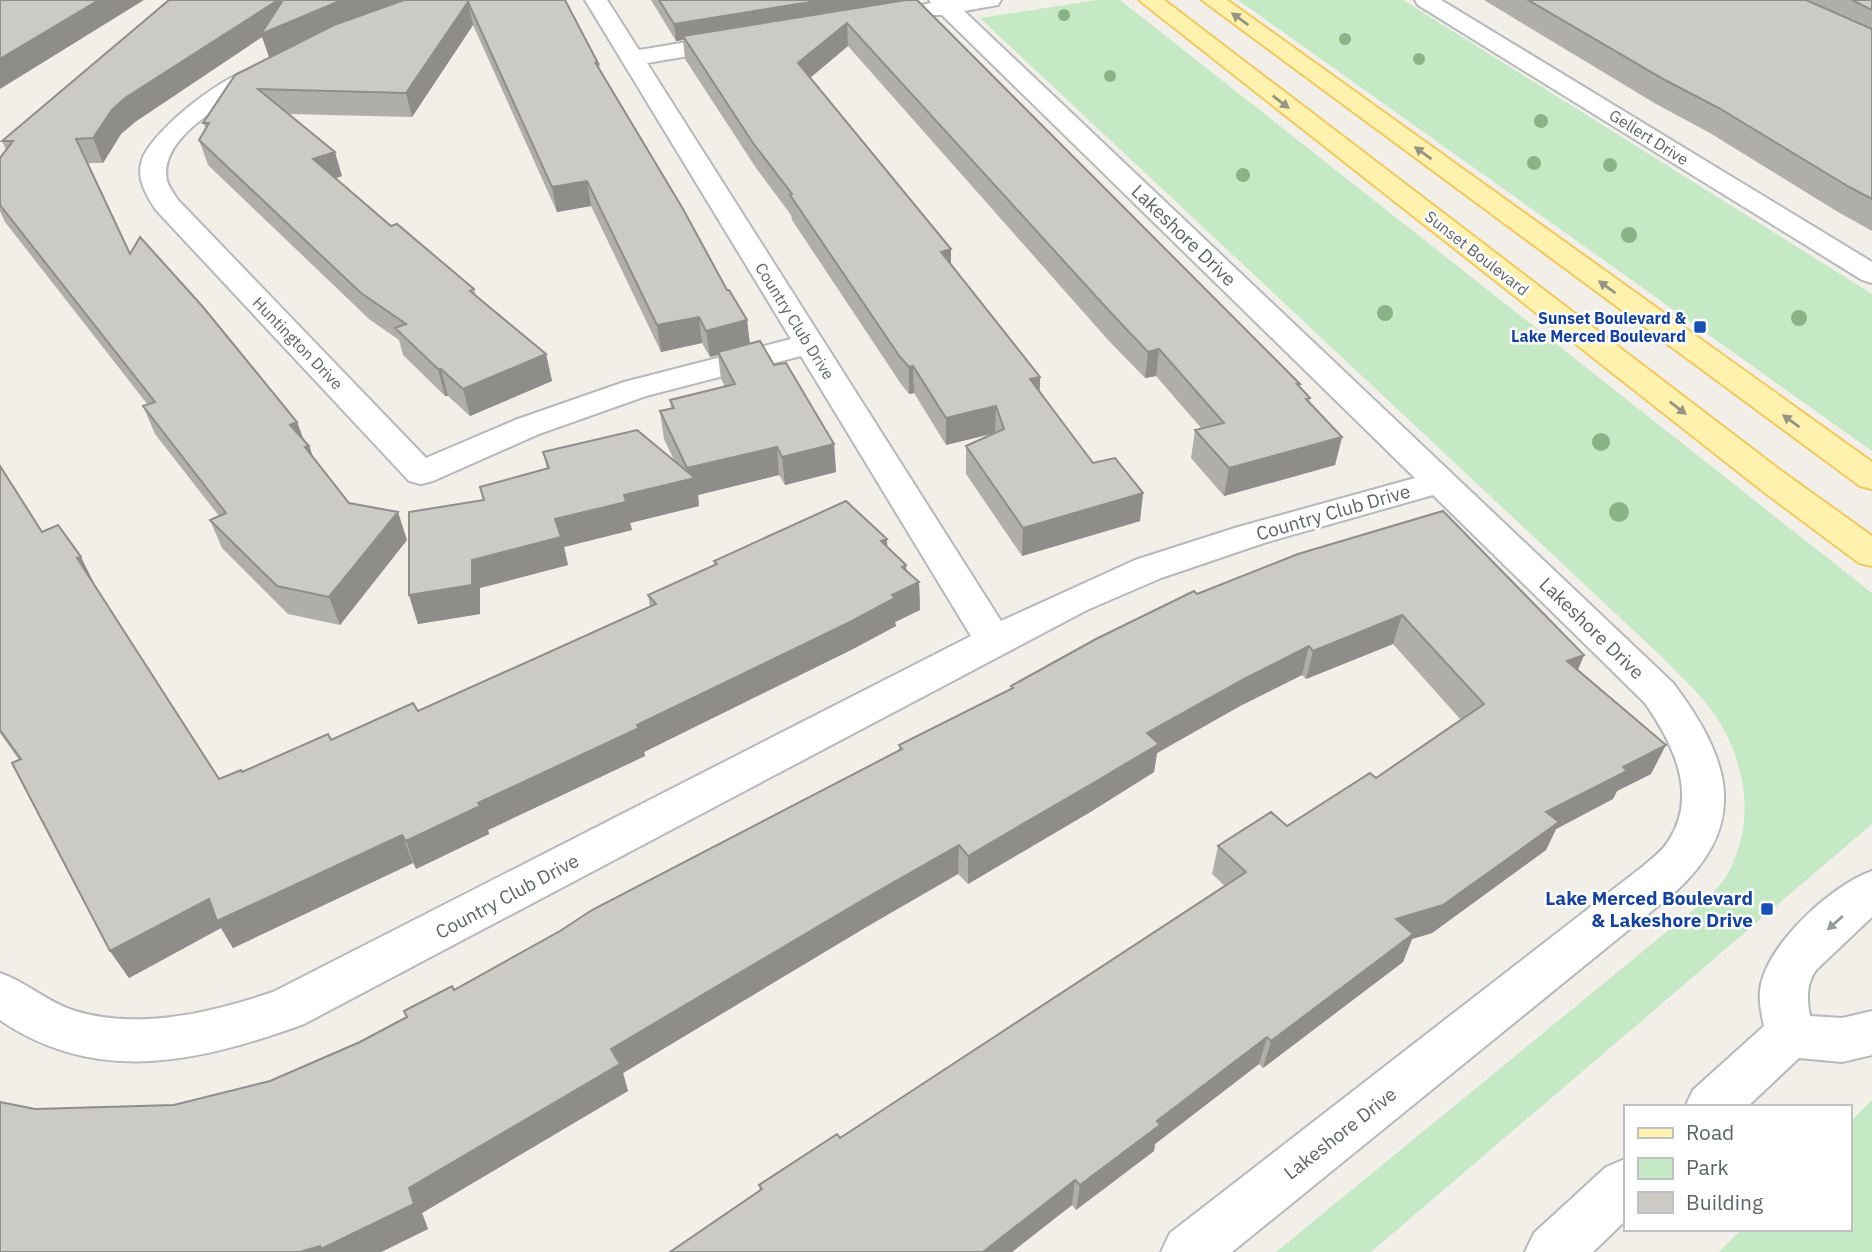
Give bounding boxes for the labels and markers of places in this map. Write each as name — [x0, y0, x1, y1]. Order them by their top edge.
place label: Sunset Boulevard & Lake Merced Boulevard — [1511, 308, 1686, 346]
marker: Sunset Boulevard & Lake Merced Boulevard — [1692, 319, 1708, 335]
place label: Lake Merced Boulevard & Lakeshore Drive — [1545, 886, 1753, 932]
marker: Lake Merced Boulevard & Lakeshore Drive — [1759, 901, 1775, 917]

